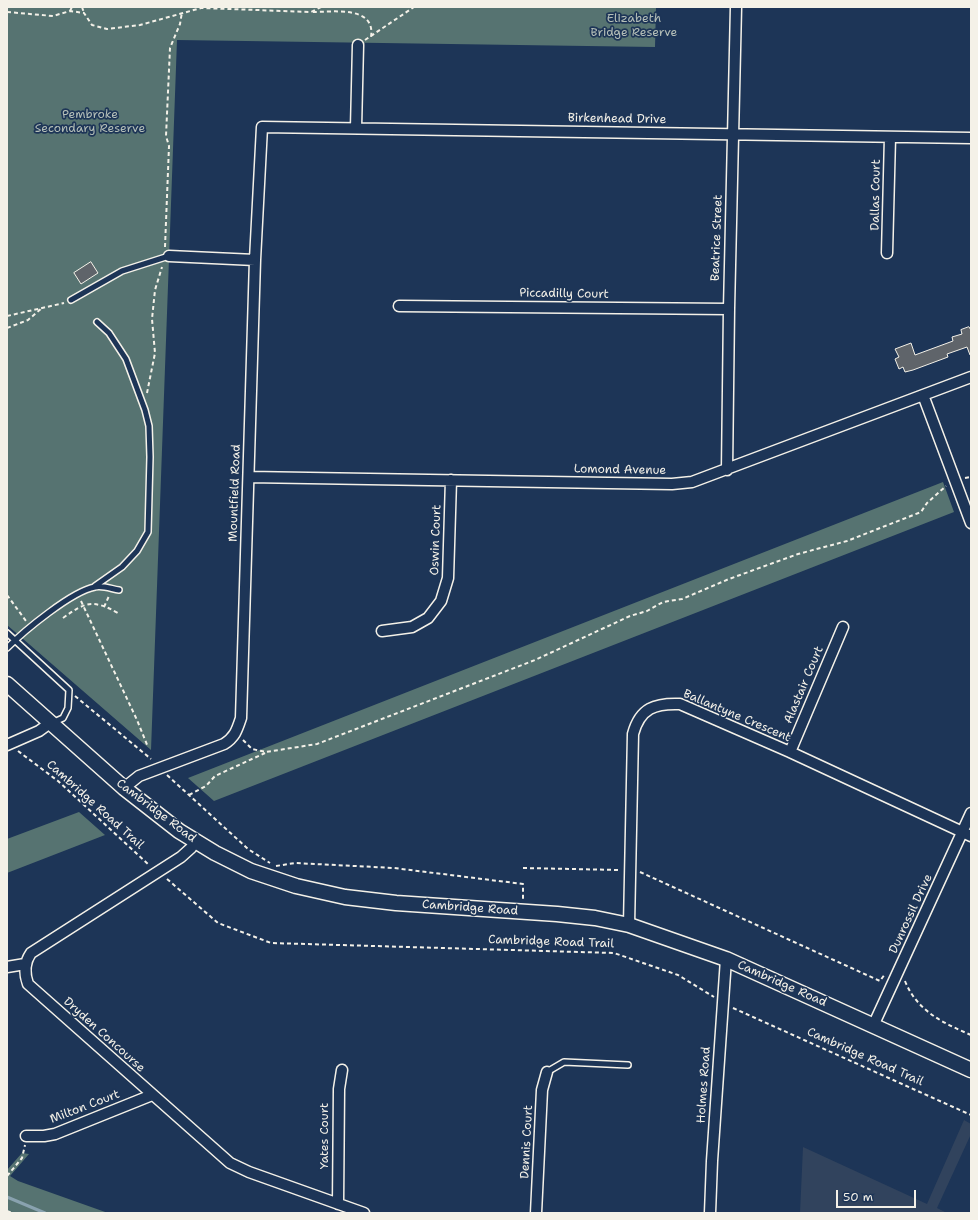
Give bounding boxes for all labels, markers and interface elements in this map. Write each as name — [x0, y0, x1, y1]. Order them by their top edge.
park label: Elizabeth Bridge Reserve — [591, 12, 677, 40]
park label: Pembroke Secondary Reserve — [35, 108, 145, 136]
street label: Birkenhead Drive — [568, 111, 666, 127]
street label: Dallas Court — [868, 159, 884, 231]
street label: Beatrice Street — [708, 195, 726, 281]
street label: Piccadilly Court — [519, 286, 609, 302]
street label: Mountfield Road — [226, 444, 244, 542]
street label: Lomond Avenue — [574, 462, 666, 478]
street label: Oswin Court — [428, 504, 444, 576]
street label: Alastair Court — [781, 644, 827, 726]
street label: Ballantyne Crescent — [681, 687, 793, 745]
street label: Cambridge Road Trail — [43, 758, 147, 852]
street label: Cambridge Road — [113, 776, 199, 846]
street label: Dunrossil Drive — [886, 872, 936, 956]
street label: Cambridge Road — [421, 897, 519, 919]
street label: Cambridge Road Trail — [488, 933, 614, 951]
street label: Cambridge Road — [735, 958, 829, 1010]
street label: Dryden Concourse — [60, 995, 148, 1075]
street label: Cambridge Road Trail — [805, 1025, 925, 1089]
street label: Holmes Road — [694, 1046, 714, 1124]
street label: Milton Court — [48, 1087, 122, 1127]
street label: Yates Court — [318, 1103, 332, 1169]
street label: Dennis Court — [518, 1105, 536, 1179]
scale bar — [838, 1182, 918, 1208]
text: 50 m — [843, 1189, 873, 1205]

